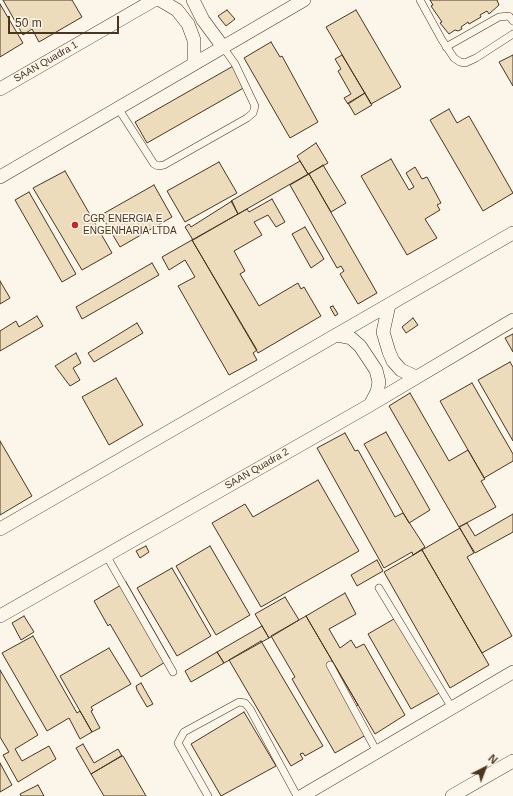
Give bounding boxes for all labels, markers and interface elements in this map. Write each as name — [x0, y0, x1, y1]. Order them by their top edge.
scale bar — [10, 8, 121, 34]
text: 50 m — [15, 16, 42, 30]
street label: SAAN Quadra 1 — [12, 39, 80, 85]
place label: CGR ENERGIA E ENGENHARIA LTDA — [83, 213, 177, 236]
marker: CGR ENERGIA E ENGENHARIA LTDA — [70, 220, 80, 230]
street label: SAAN Quadra 2 — [223, 446, 291, 492]
north arrow — [465, 748, 505, 788]
text: N — [486, 752, 500, 766]

